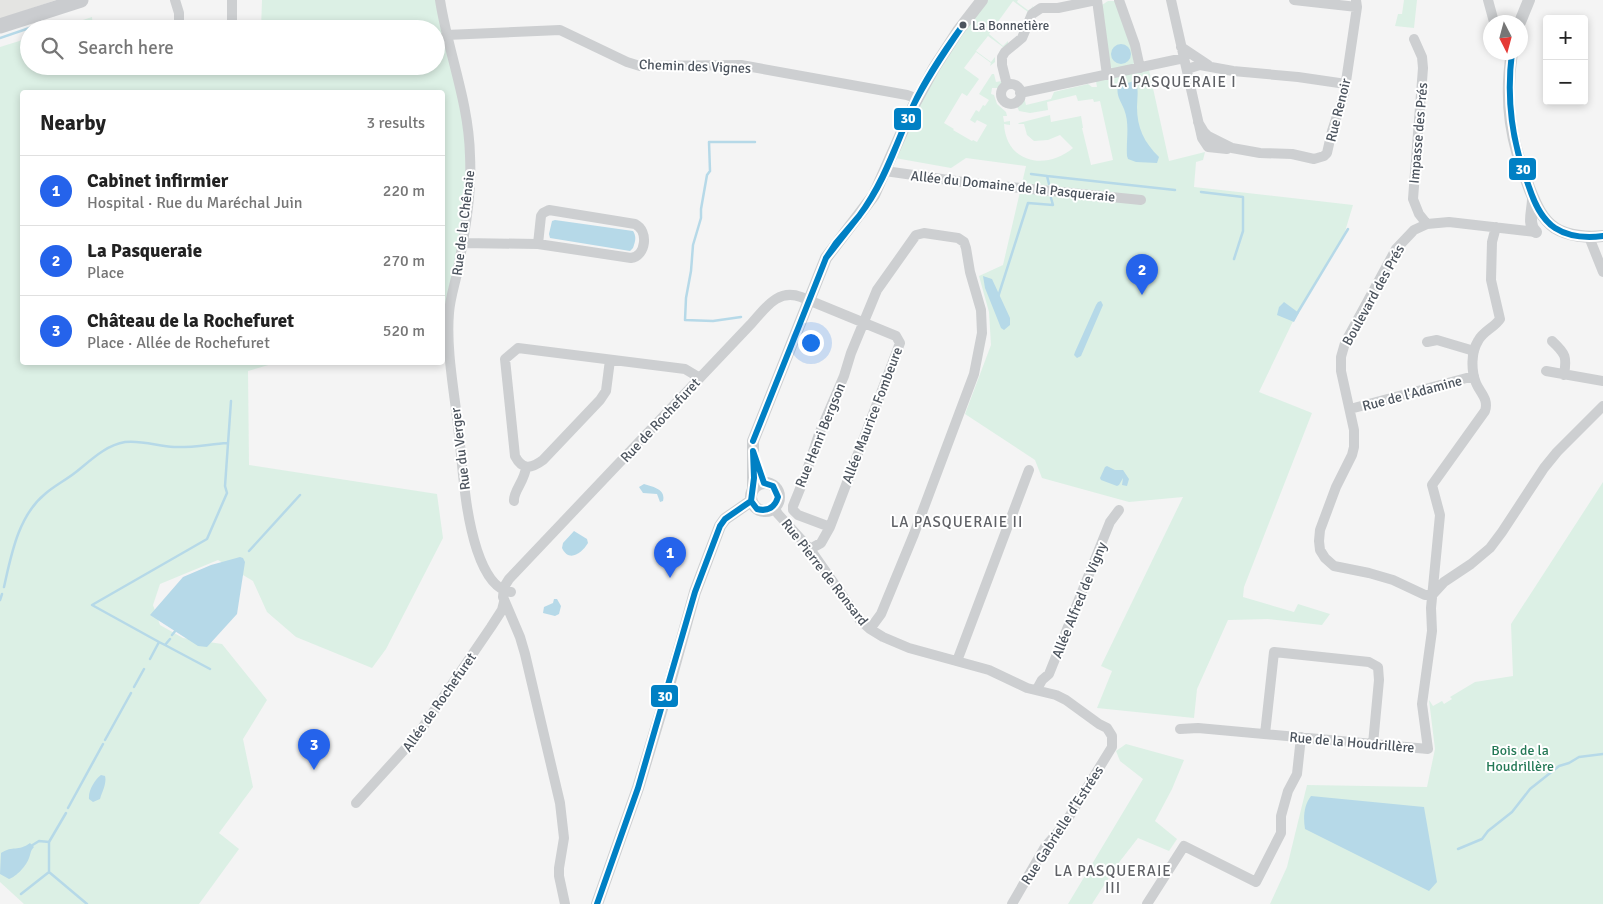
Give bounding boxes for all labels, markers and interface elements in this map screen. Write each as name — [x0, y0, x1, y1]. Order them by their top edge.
north arrow — [1483, 15, 1528, 60]
map controls — [1543, 15, 1588, 105]
button: + — [1543, 15, 1588, 60]
place label: La Bonnetière — [972, 18, 1049, 34]
search box — [20, 20, 445, 75]
marker: La Bonnetière — [958, 20, 968, 30]
icon: search — [38, 34, 66, 62]
text: Search here — [78, 36, 174, 60]
street label: Chemin des Vignes — [639, 56, 751, 77]
button: − — [1543, 60, 1588, 105]
district label: LA PASQUERAIE I — [1109, 73, 1237, 91]
street label: Rue Renoir — [1322, 76, 1355, 144]
street label: Impasse des Prés — [1406, 82, 1431, 184]
line badge: 30 — [893, 107, 922, 131]
text: Nearby — [40, 110, 106, 136]
text: 30 — [900, 110, 916, 127]
text: 3 results — [366, 113, 425, 133]
line badge: 30 — [1508, 157, 1537, 181]
text: 30 — [1515, 161, 1531, 178]
street label: Allée du Domaine de la Pasqueraie — [910, 167, 1116, 206]
text: Cabinet infirmier — [87, 169, 228, 193]
street label: Rue de la Chênaie — [449, 169, 478, 277]
text: 1 — [52, 181, 60, 201]
text: 220 m — [383, 181, 425, 201]
text: Hospital · Rue du Maréchal Juin — [87, 193, 303, 213]
text: La Pasqueraie — [87, 239, 202, 263]
street label: Boulevard des Prés — [1339, 242, 1408, 349]
text: 2 — [52, 251, 60, 271]
text: 270 m — [383, 251, 425, 271]
pin: 2 — [1126, 254, 1158, 295]
text: Place — [87, 263, 124, 283]
text: Château de la Rochefuret — [87, 309, 294, 333]
text: 3 — [52, 321, 60, 341]
text: 520 m — [383, 321, 425, 341]
your location — [798, 330, 824, 356]
text: Place · Allée de Rochefuret — [87, 333, 270, 353]
street label: Allée Maurice Fombeure — [839, 345, 906, 486]
street label: Rue de l'Adamine — [1360, 372, 1464, 415]
street label: Rue de Rochefuret — [617, 375, 704, 466]
street label: Rue Henri Bergson — [792, 380, 849, 490]
street label: Rue du Verger — [447, 406, 474, 491]
district label: LA PASQUERAIE II — [891, 513, 1023, 531]
street label: Rue Pierre de Ronsard — [778, 515, 872, 629]
pin: 1 — [654, 537, 686, 578]
street label: Allée Alfred de Vigny — [1048, 539, 1111, 661]
street label: Allée de Rochefuret — [399, 649, 480, 755]
line badge: 30 — [650, 684, 679, 708]
text: 30 — [657, 688, 673, 705]
pin: 3 — [298, 729, 330, 770]
street label: Rue de la Houdrillère — [1289, 729, 1415, 756]
park label: Bois de la Houdrillère — [1486, 742, 1554, 775]
street label: Rue Gabrielle d’Estrées — [1018, 763, 1107, 888]
district label: LA PASQUERAIE III — [1054, 862, 1172, 897]

